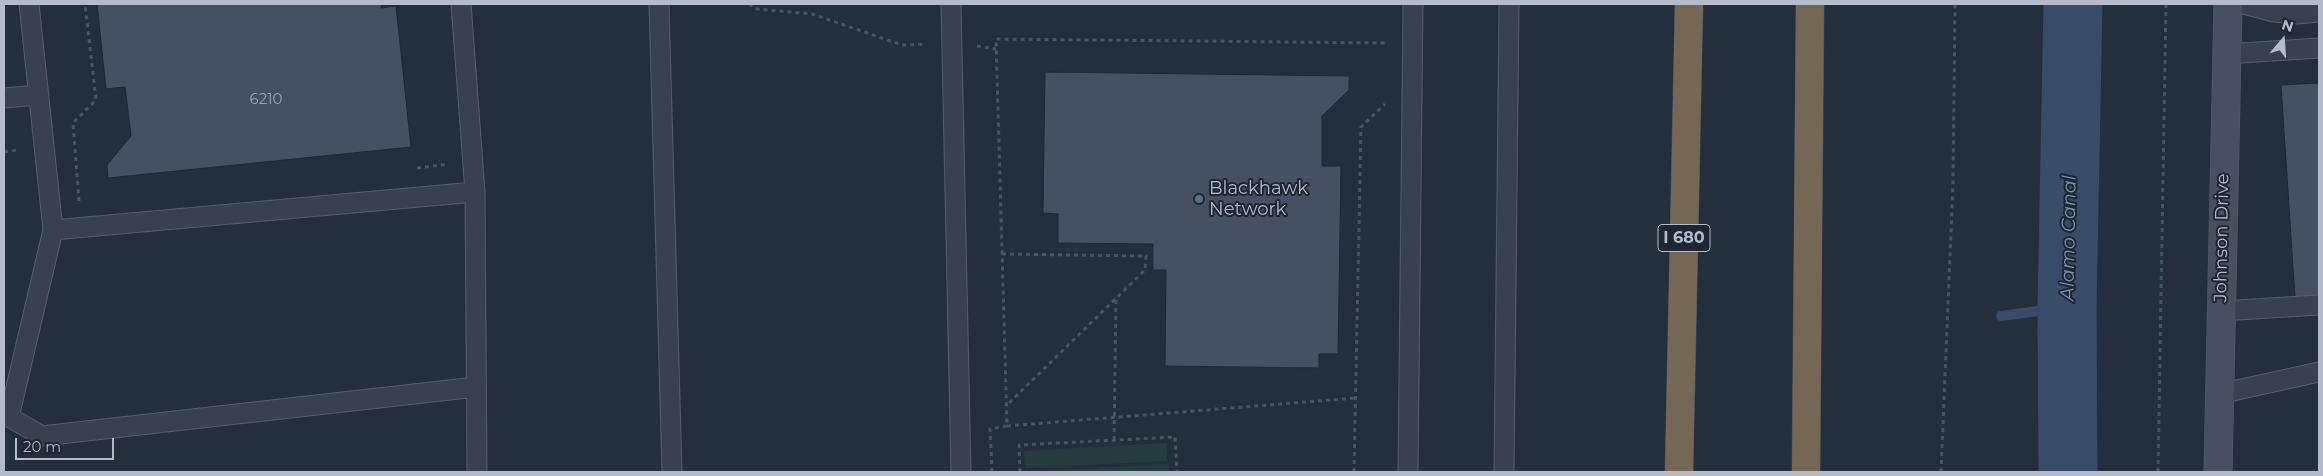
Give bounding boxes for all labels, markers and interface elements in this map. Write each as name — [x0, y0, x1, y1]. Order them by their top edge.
north arrow — [2258, 15, 2308, 65]
text: N — [2279, 15, 2296, 36]
house number: 6210 — [250, 91, 282, 109]
street label: Johnson Drive — [2210, 173, 2234, 303]
water label: Alamo Canal — [2057, 175, 2081, 301]
place label: Blackhawk Network — [1209, 178, 1308, 220]
marker: Blackhawk Network — [1193, 193, 1205, 205]
road number: I 680 — [1658, 224, 1710, 252]
scale bar — [18, 428, 116, 460]
text: 20 m — [23, 437, 61, 456]

